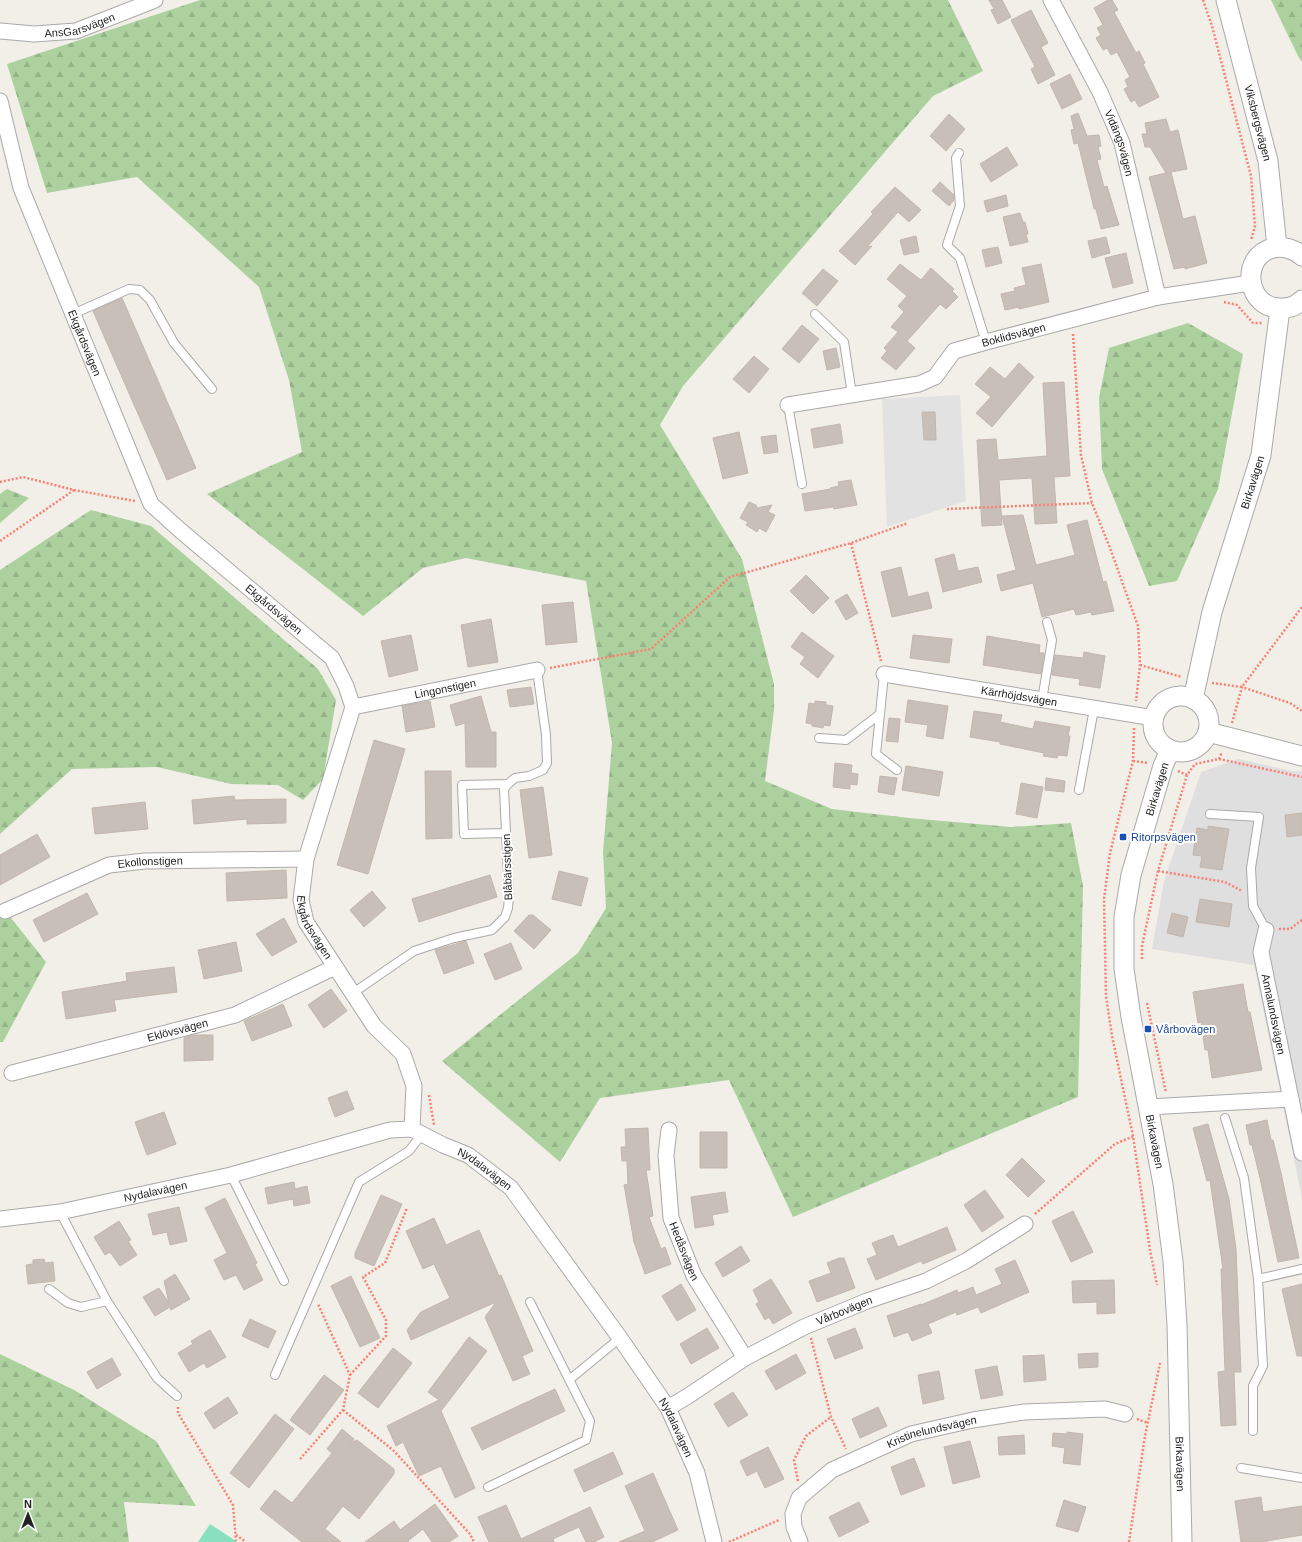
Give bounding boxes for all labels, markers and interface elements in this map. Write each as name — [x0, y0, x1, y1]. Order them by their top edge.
street label: AnsGarsvägen — [44, 10, 117, 39]
street label: Viksbergsvägen — [1242, 84, 1274, 162]
street label: Vidängsvägen — [1102, 108, 1136, 177]
street label: Ekgårdsvägen — [66, 308, 104, 378]
street label: Boklidsvägen — [980, 321, 1047, 349]
street label: Birkavägen — [1239, 454, 1266, 510]
street label: Ekgårdsvägen — [243, 582, 305, 636]
street label: Lingonstigen — [413, 676, 477, 701]
street label: Kärrhöjdsvägen — [980, 684, 1058, 708]
street label: Birkavägen — [1143, 761, 1171, 817]
place label: Ritorpsvägen — [1131, 831, 1196, 843]
marker: Ritorpsvägen — [1118, 832, 1128, 842]
street label: Blåbärsstigen — [500, 833, 514, 901]
street label: Ekollonstigen — [117, 855, 183, 870]
street label: Ekgårdsvägen — [295, 894, 335, 961]
street label: Annalundsvägen — [1260, 973, 1288, 1056]
street label: Eklövsvägen — [146, 1016, 209, 1044]
place label: Vårbovägen — [1156, 1023, 1215, 1035]
marker: Vårbovägen — [1143, 1024, 1153, 1034]
street label: Birkavägen — [1144, 1113, 1166, 1170]
street label: Nydalavägen — [456, 1145, 514, 1192]
street label: Nydalavägen — [123, 1179, 188, 1204]
street label: Hedåsvägen — [667, 1220, 701, 1283]
street label: Vårbovägen — [814, 1294, 874, 1327]
street label: Nydalavägen — [657, 1395, 695, 1459]
street label: Kristinelundsvägen — [885, 1414, 977, 1450]
street label: Birkavägen — [1174, 1436, 1187, 1492]
north arrow — [8, 1494, 48, 1534]
text: N — [24, 1498, 32, 1510]

